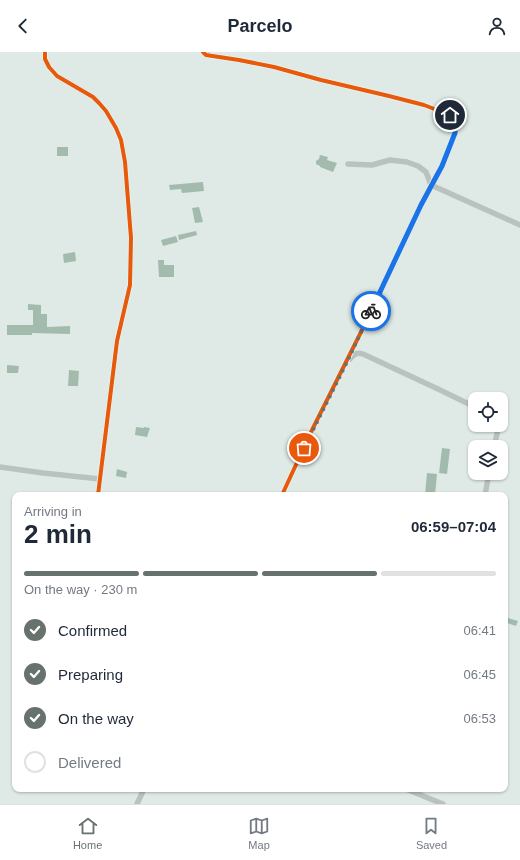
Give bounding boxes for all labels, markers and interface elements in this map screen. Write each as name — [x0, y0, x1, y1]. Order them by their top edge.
icon: back — [12, 15, 34, 37]
icon: person — [486, 15, 508, 37]
text: Parcelo — [227, 16, 293, 36]
pin — [433, 98, 467, 132]
icon: home — [439, 104, 461, 126]
courier — [351, 291, 391, 331]
icon: bike — [360, 300, 382, 322]
map controls — [468, 392, 508, 480]
button: locate — [468, 392, 508, 432]
pin — [287, 431, 321, 465]
icon: bag — [293, 437, 315, 459]
button: layers — [468, 440, 508, 480]
text: Arriving in — [24, 504, 82, 519]
text: 06:59–07:04 — [411, 518, 496, 535]
text: 2 min — [24, 519, 92, 549]
text: On the way · 230 m — [24, 582, 137, 597]
icon: check — [24, 619, 46, 641]
text: Confirmed — [58, 622, 127, 639]
text: 06:41 — [463, 623, 496, 638]
icon: check — [24, 663, 46, 685]
text: Preparing — [58, 666, 123, 683]
text: 06:45 — [463, 667, 496, 682]
icon: check — [24, 707, 46, 729]
text: On the way — [58, 710, 134, 727]
text: 06:53 — [463, 711, 496, 726]
text: Delivered — [58, 754, 121, 771]
tab: Home — [73, 815, 102, 851]
tab: Map — [248, 815, 270, 851]
tab: Saved — [416, 815, 447, 851]

